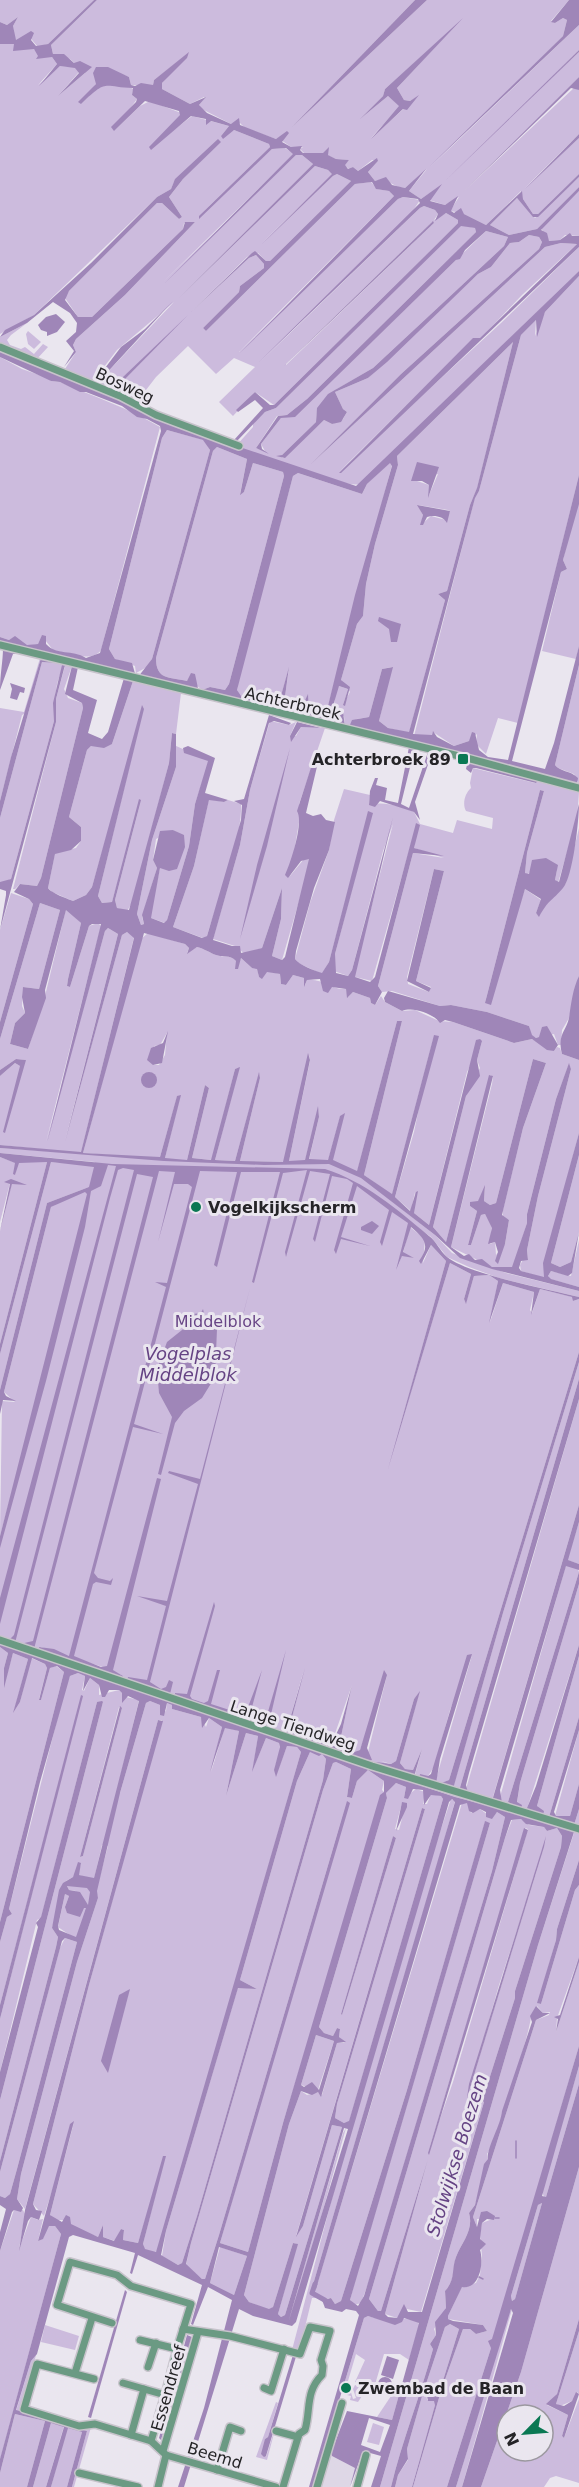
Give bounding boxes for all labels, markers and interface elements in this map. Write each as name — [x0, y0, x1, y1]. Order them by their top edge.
street label: Bosweg — [93, 364, 157, 407]
street label: Achterbroek — [243, 683, 343, 724]
place label: Achterbroek 89 — [312, 750, 451, 769]
marker: Achterbroek 89 — [456, 752, 470, 766]
place label: Vogelkijkscherm — [208, 1198, 356, 1217]
marker: Vogelkijkscherm — [189, 1200, 203, 1214]
park label: Middelblok — [175, 1312, 262, 1331]
water label: Vogelplas Middelblok — [139, 1343, 238, 1385]
street label: Lange Tiendweg — [228, 1696, 358, 1755]
water label: Stolwijkse Boezem — [422, 2071, 491, 2238]
street label: Essendreef — [147, 2343, 190, 2433]
place label: Zwembad de Baan — [358, 2379, 524, 2398]
marker: Zwembad de Baan — [339, 2381, 353, 2395]
north arrow — [495, 2403, 555, 2463]
text: N — [500, 2429, 523, 2449]
street label: Beemd — [185, 2438, 245, 2473]

